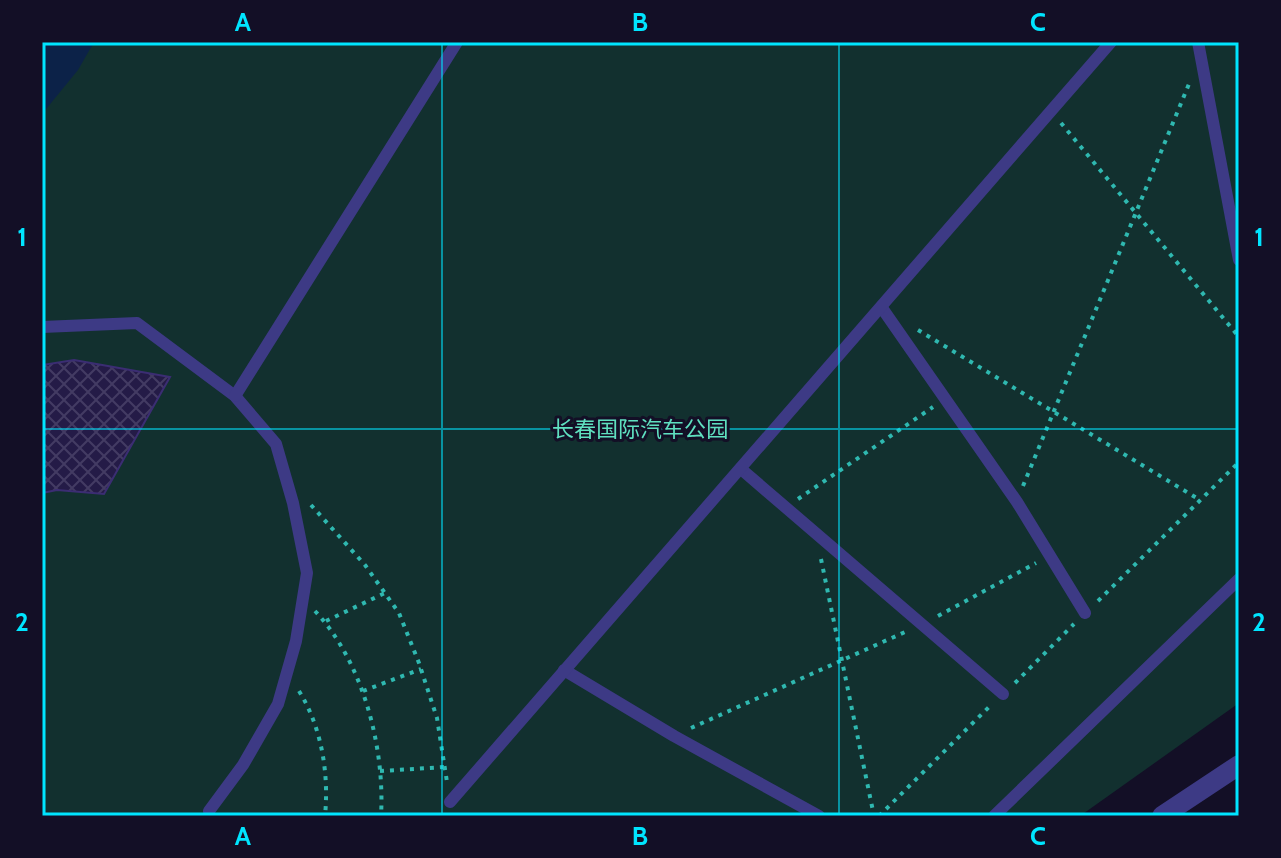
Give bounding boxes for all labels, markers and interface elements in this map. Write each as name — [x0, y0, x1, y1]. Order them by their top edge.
text: A — [235, 6, 252, 38]
text: B — [632, 6, 648, 38]
text: C — [1030, 6, 1046, 38]
text: 1 — [17, 221, 27, 253]
text: 1 — [1254, 221, 1264, 253]
park label: 长春国际汽车公园 — [552, 416, 728, 443]
text: 2 — [15, 606, 29, 638]
text: 2 — [1252, 606, 1266, 638]
text: A — [235, 820, 252, 852]
text: B — [632, 820, 648, 852]
text: C — [1030, 820, 1046, 852]

